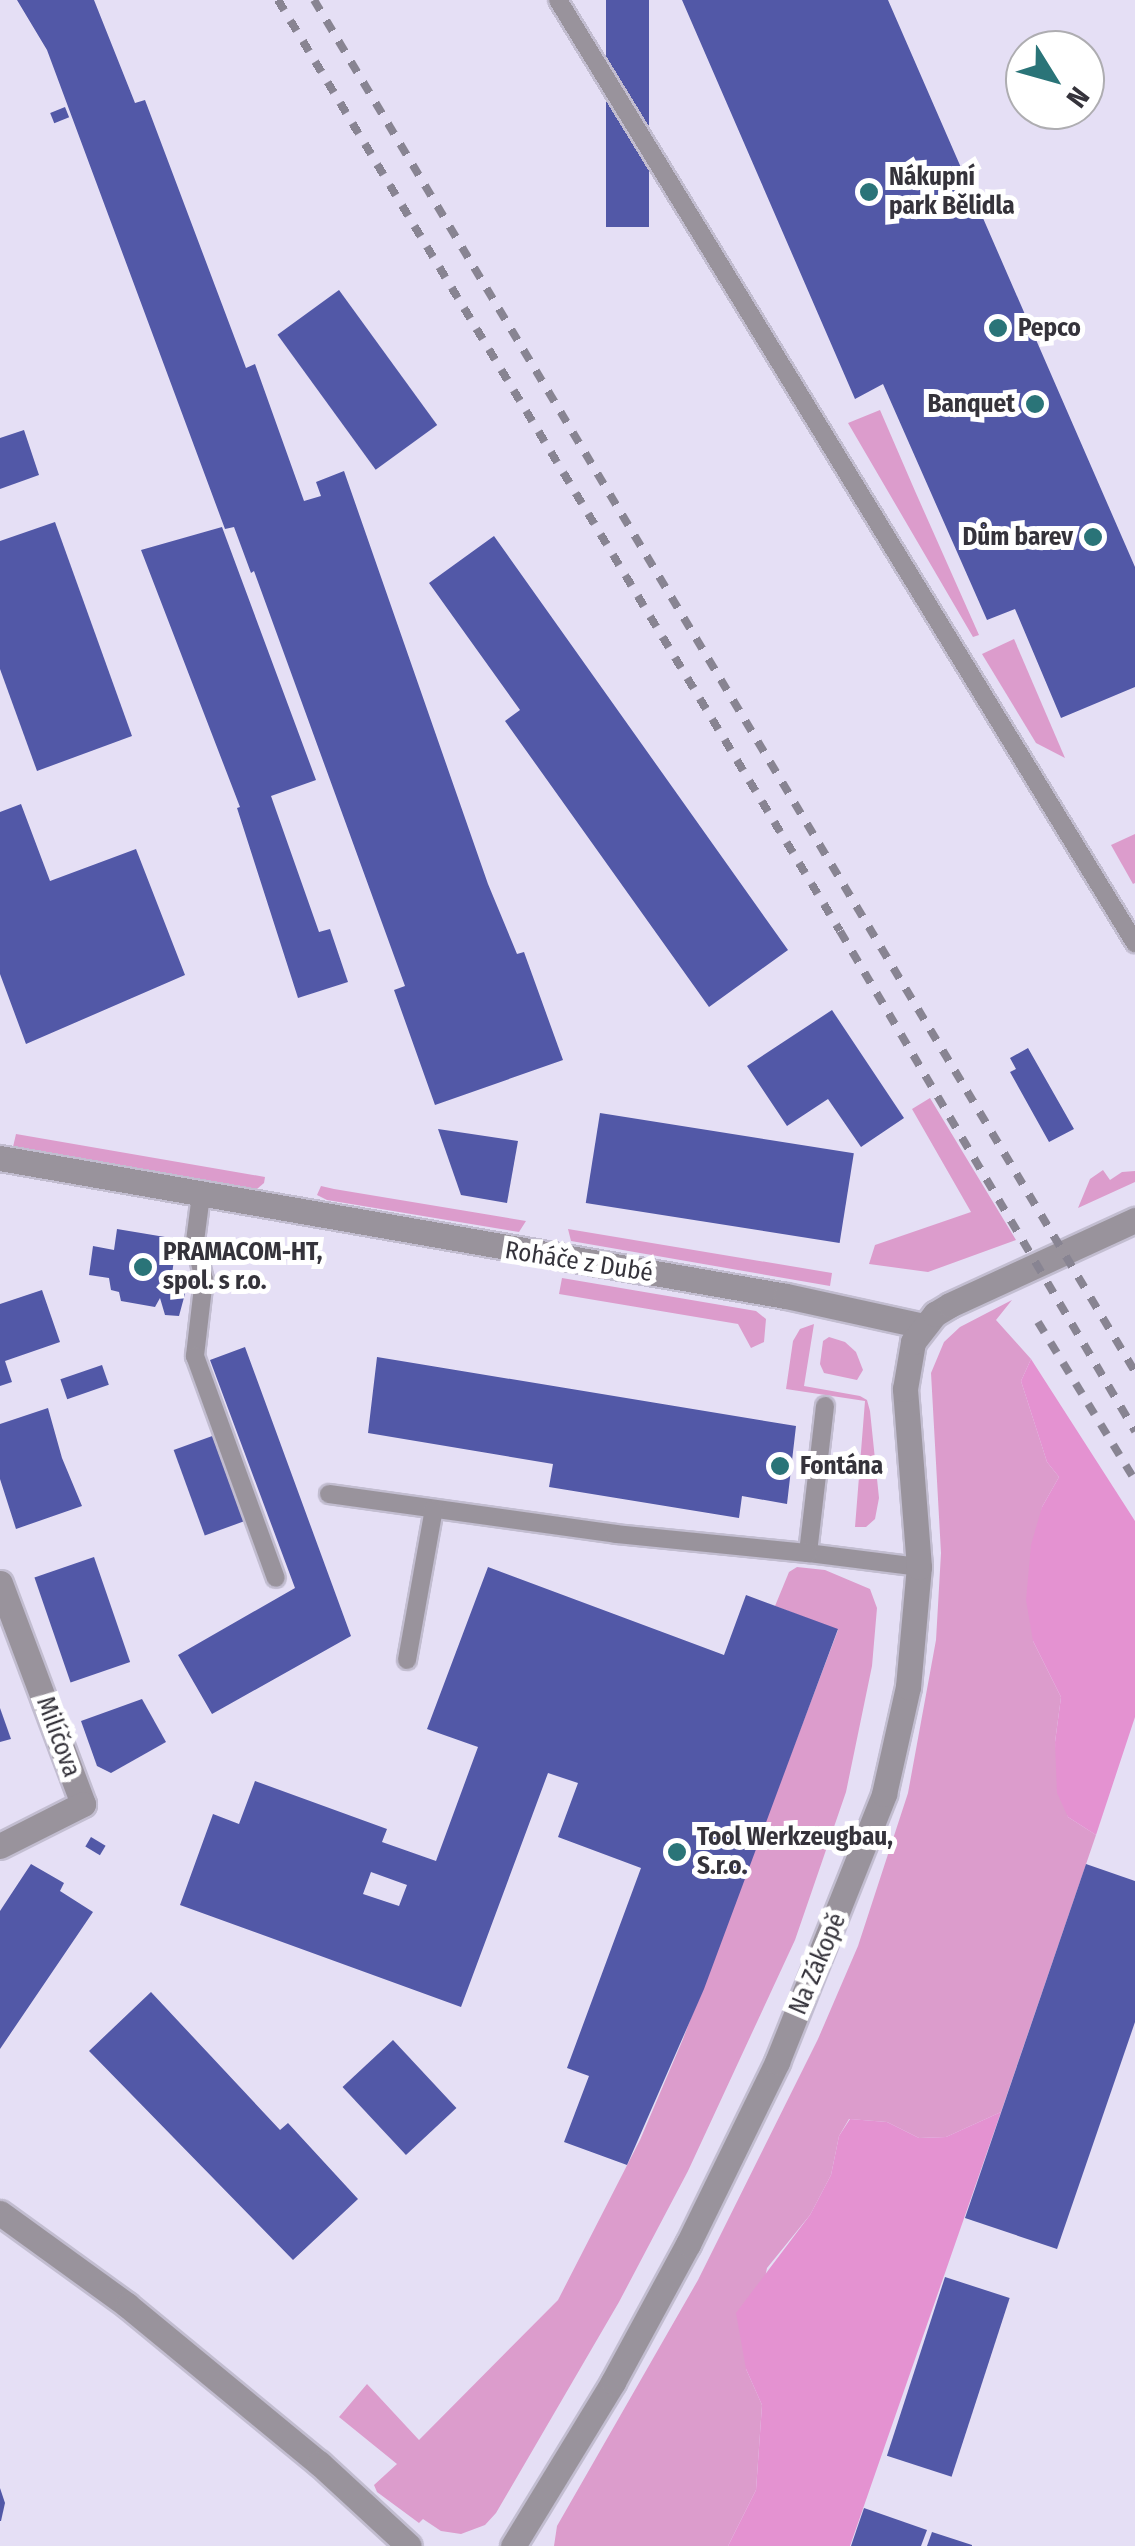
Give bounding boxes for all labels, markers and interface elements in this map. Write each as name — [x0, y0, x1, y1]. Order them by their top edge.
north arrow — [1005, 30, 1105, 130]
text: N — [1060, 81, 1096, 114]
place label: Nákupní park Bělidla — [889, 163, 1015, 222]
marker: Nákupní park Bělidla — [858, 181, 880, 203]
place label: Pepco — [1018, 313, 1081, 343]
marker: Pepco — [987, 317, 1009, 339]
place label: Banquet — [927, 389, 1015, 419]
marker: Banquet — [1024, 393, 1046, 415]
place label: Dům barev — [962, 522, 1073, 552]
marker: Dům barev — [1082, 526, 1104, 548]
street label: Roháče z Dubé — [503, 1236, 655, 1288]
place label: PRAMACOM-HT, spol. s r.o. — [163, 1238, 322, 1297]
marker: PRAMACOM-HT, spol. s r.o. — [132, 1256, 154, 1278]
place label: Fontána — [800, 1451, 883, 1481]
marker: Fontána — [769, 1455, 791, 1477]
street label: Milíčova — [30, 1693, 86, 1781]
place label: Tool Werkzeugbau, S.r.o. — [697, 1823, 893, 1882]
marker: Tool Werkzeugbau, S.r.o. — [666, 1841, 688, 1863]
street label: Na Zákopě — [783, 1909, 853, 2019]

